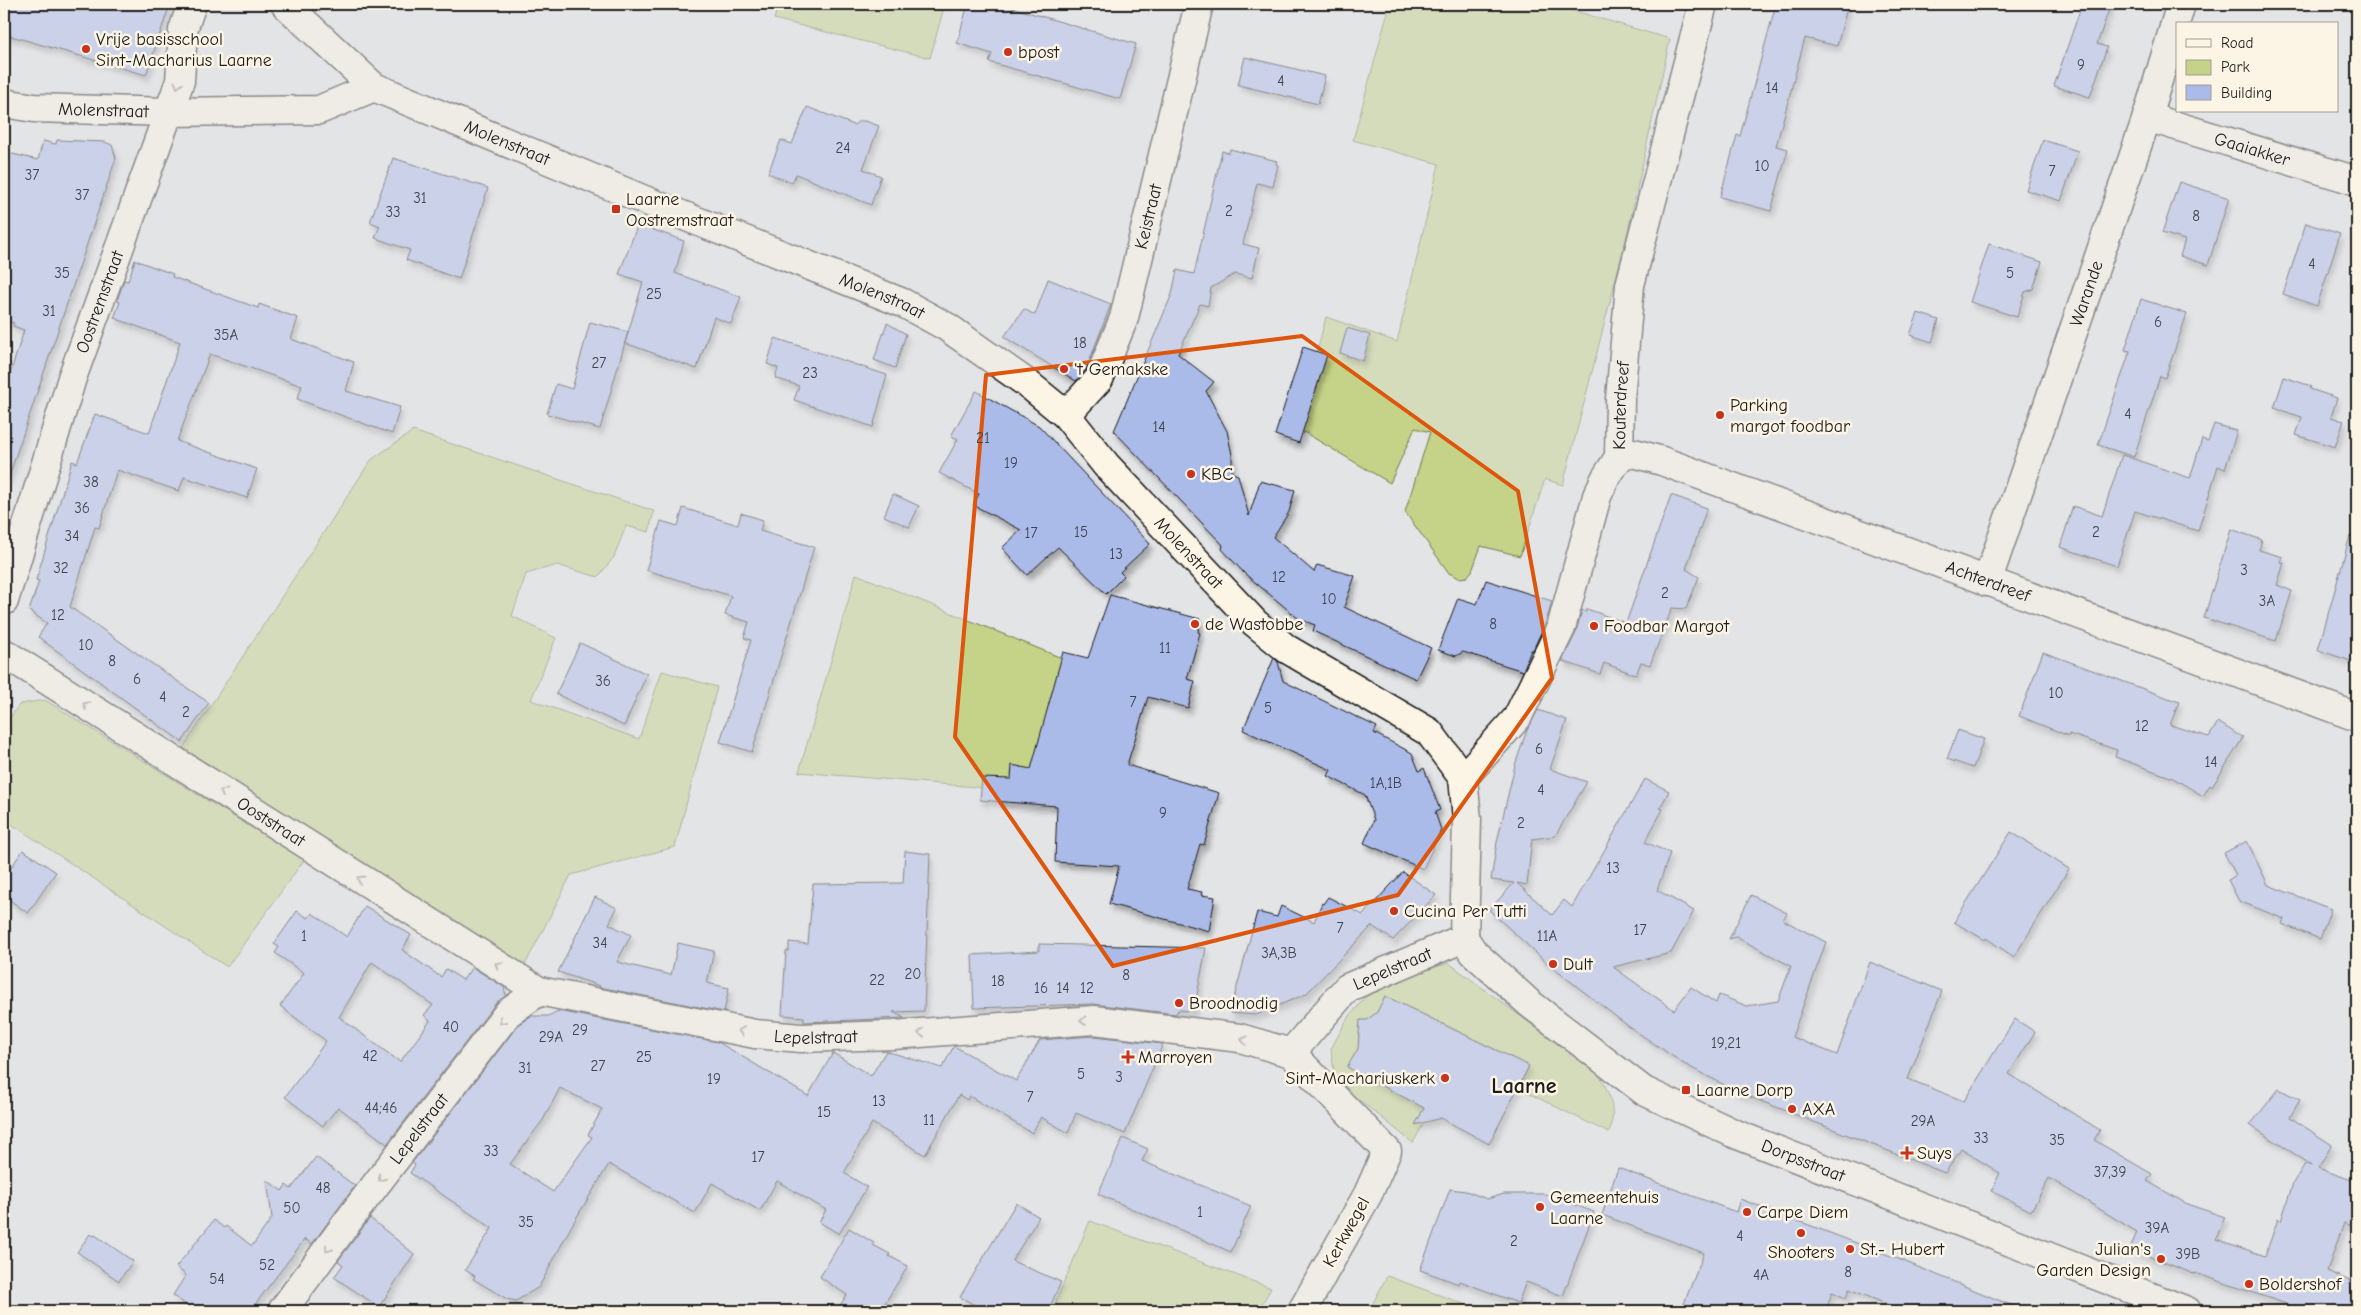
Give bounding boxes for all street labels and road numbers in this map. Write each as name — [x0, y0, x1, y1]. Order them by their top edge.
street label: Molenstraat — [58, 99, 150, 122]
street label: Molenstraat — [461, 116, 554, 171]
street label: Gaaiakker — [2212, 128, 2293, 171]
street label: Keistraat — [1131, 181, 1167, 251]
street label: Oostremstraat — [72, 247, 129, 356]
street label: Warande — [2066, 258, 2108, 329]
street label: Molenstraat — [836, 269, 929, 324]
street label: Kouterdreef — [1609, 360, 1634, 450]
street label: Molenstraat — [1150, 513, 1228, 594]
street label: Achterdreef — [1943, 556, 2034, 607]
street label: Ooststraat — [233, 793, 310, 852]
street label: Lepelstraat — [1350, 943, 1436, 995]
street label: Lepelstraat — [773, 1026, 859, 1049]
street label: Lepelstraat — [385, 1089, 454, 1168]
street label: Dorpsstraat — [1758, 1135, 1849, 1187]
street label: Kerkwegel — [1319, 1194, 1374, 1271]

